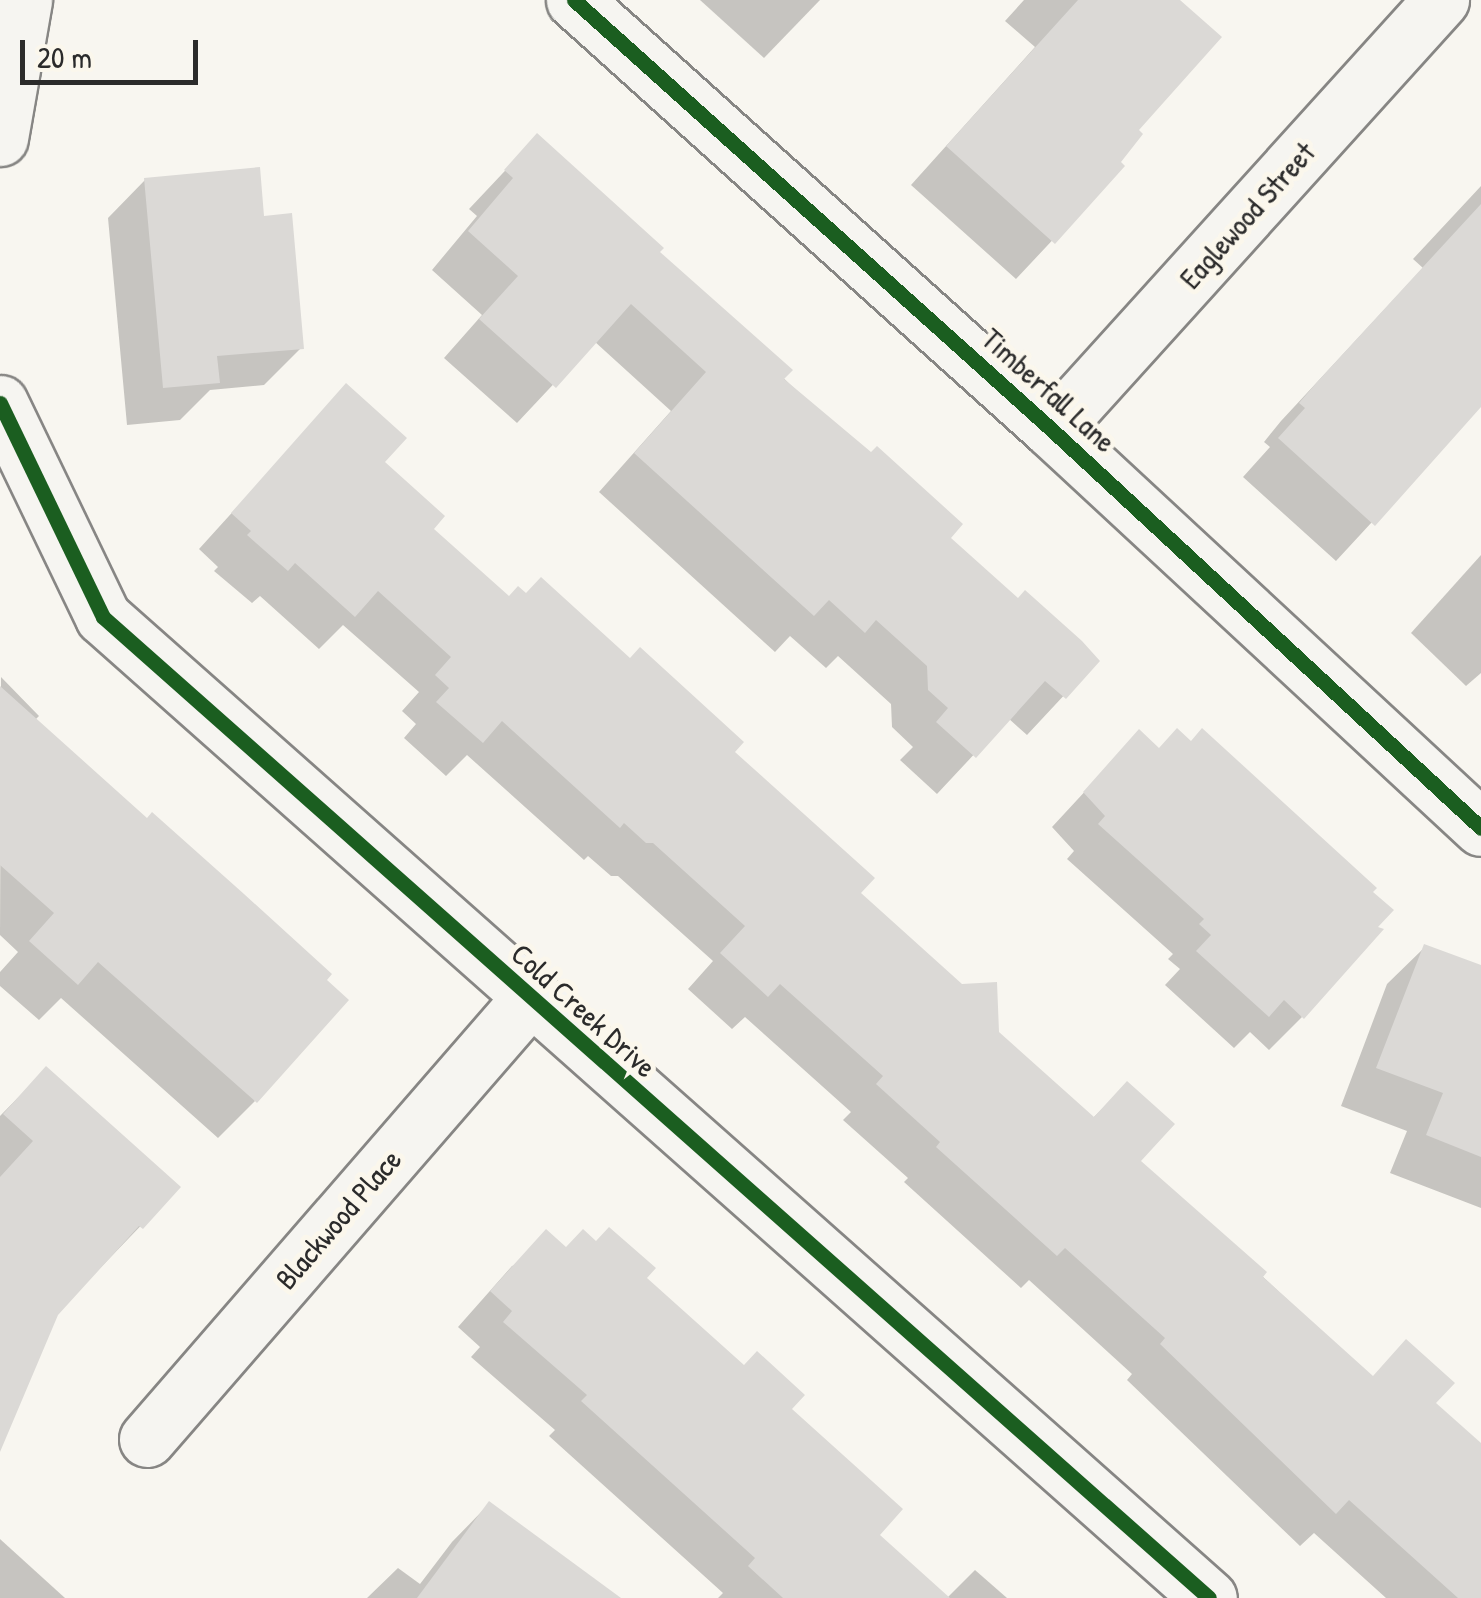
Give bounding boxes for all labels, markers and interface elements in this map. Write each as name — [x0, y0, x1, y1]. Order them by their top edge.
scale bar — [25, 20, 202, 82]
text: 20 m — [37, 37, 92, 77]
street label: Eaglewood Street — [1172, 134, 1322, 296]
street label: Timberfall Lane — [975, 320, 1123, 460]
street label: Cold Creek Drive — [504, 935, 664, 1085]
street label: Blackwood Place — [268, 1142, 408, 1296]

